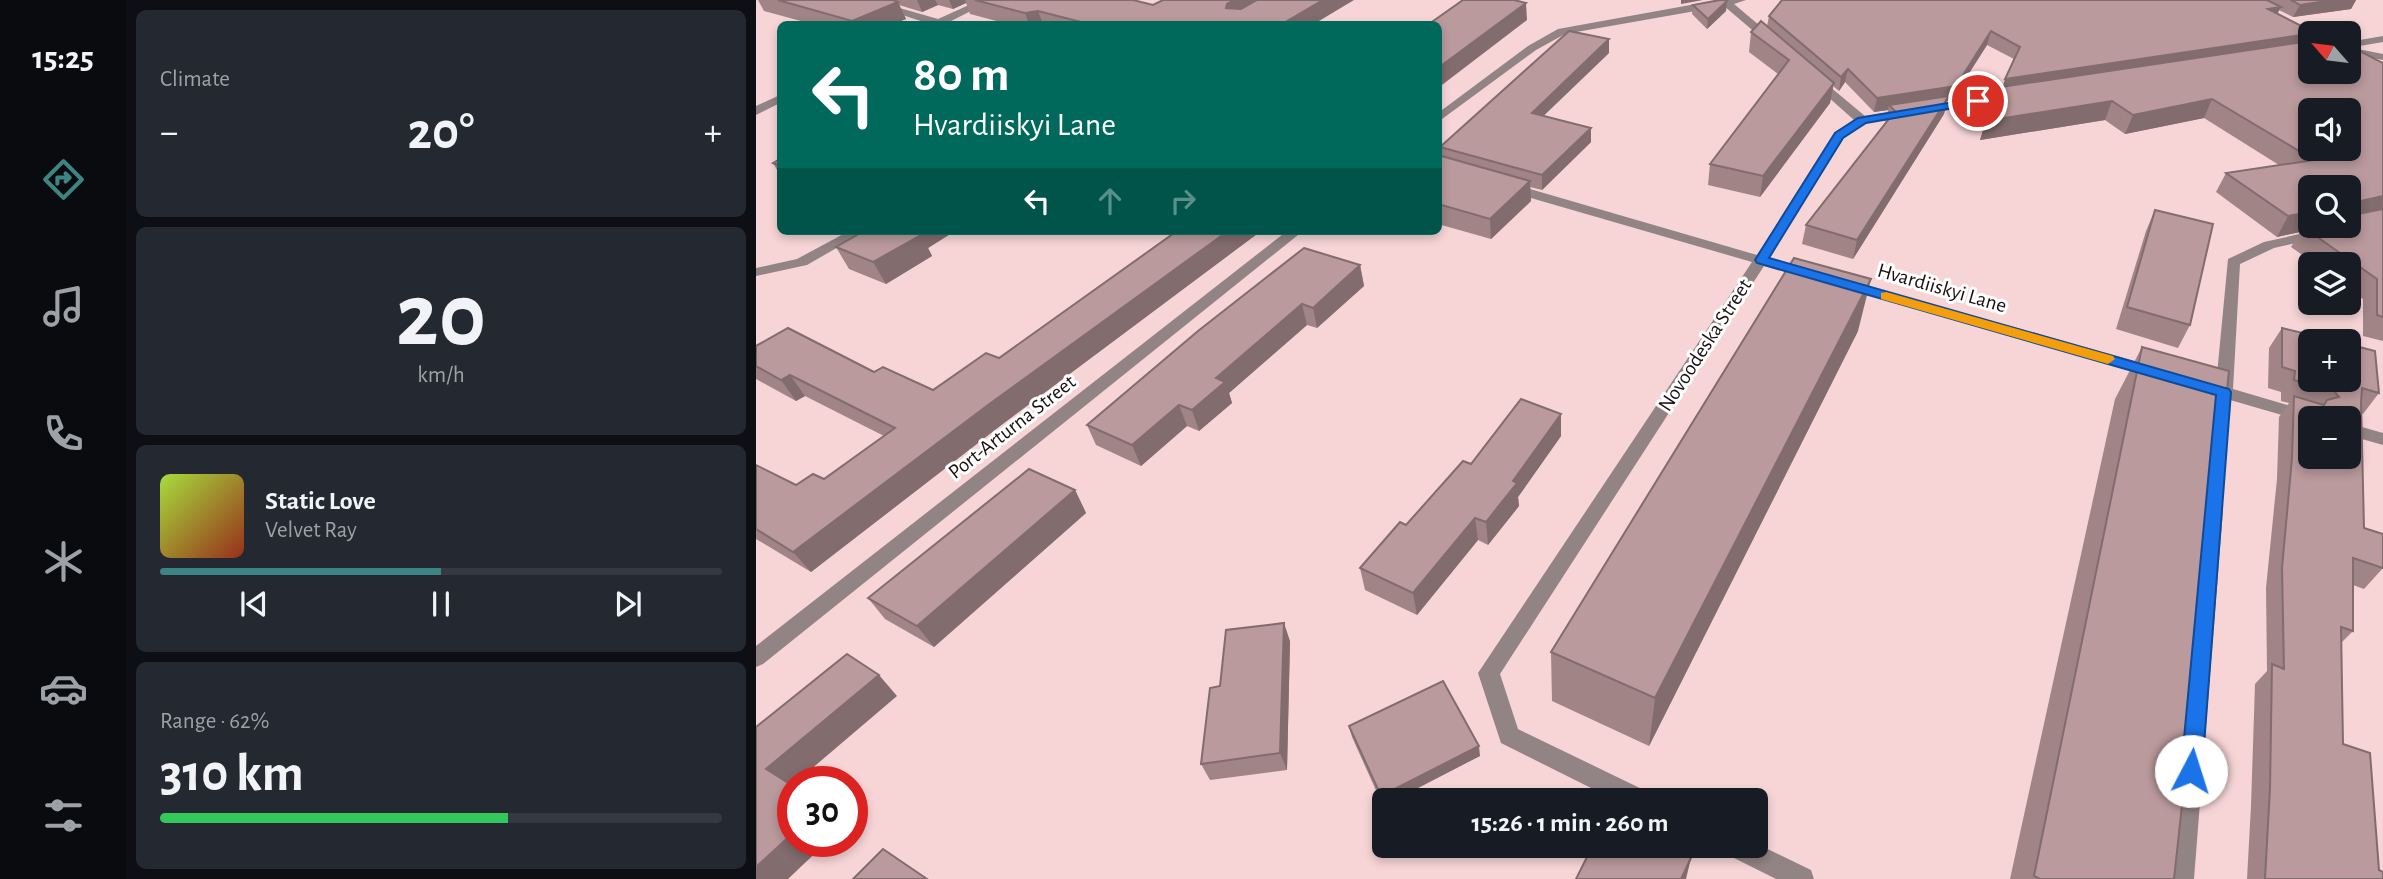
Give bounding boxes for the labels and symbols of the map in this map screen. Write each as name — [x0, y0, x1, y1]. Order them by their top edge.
north arrow — [2298, 21, 2361, 84]
pin — [1948, 71, 2008, 131]
street label: Hvardiiskyi Lane — [1875, 260, 2009, 316]
street label: Novoodeska Street — [1654, 275, 1756, 415]
street label: Port-Arturna Street — [945, 371, 1080, 483]
position arrow — [2154, 734, 2228, 808]
speed limit sign: 30 — [777, 766, 868, 857]

